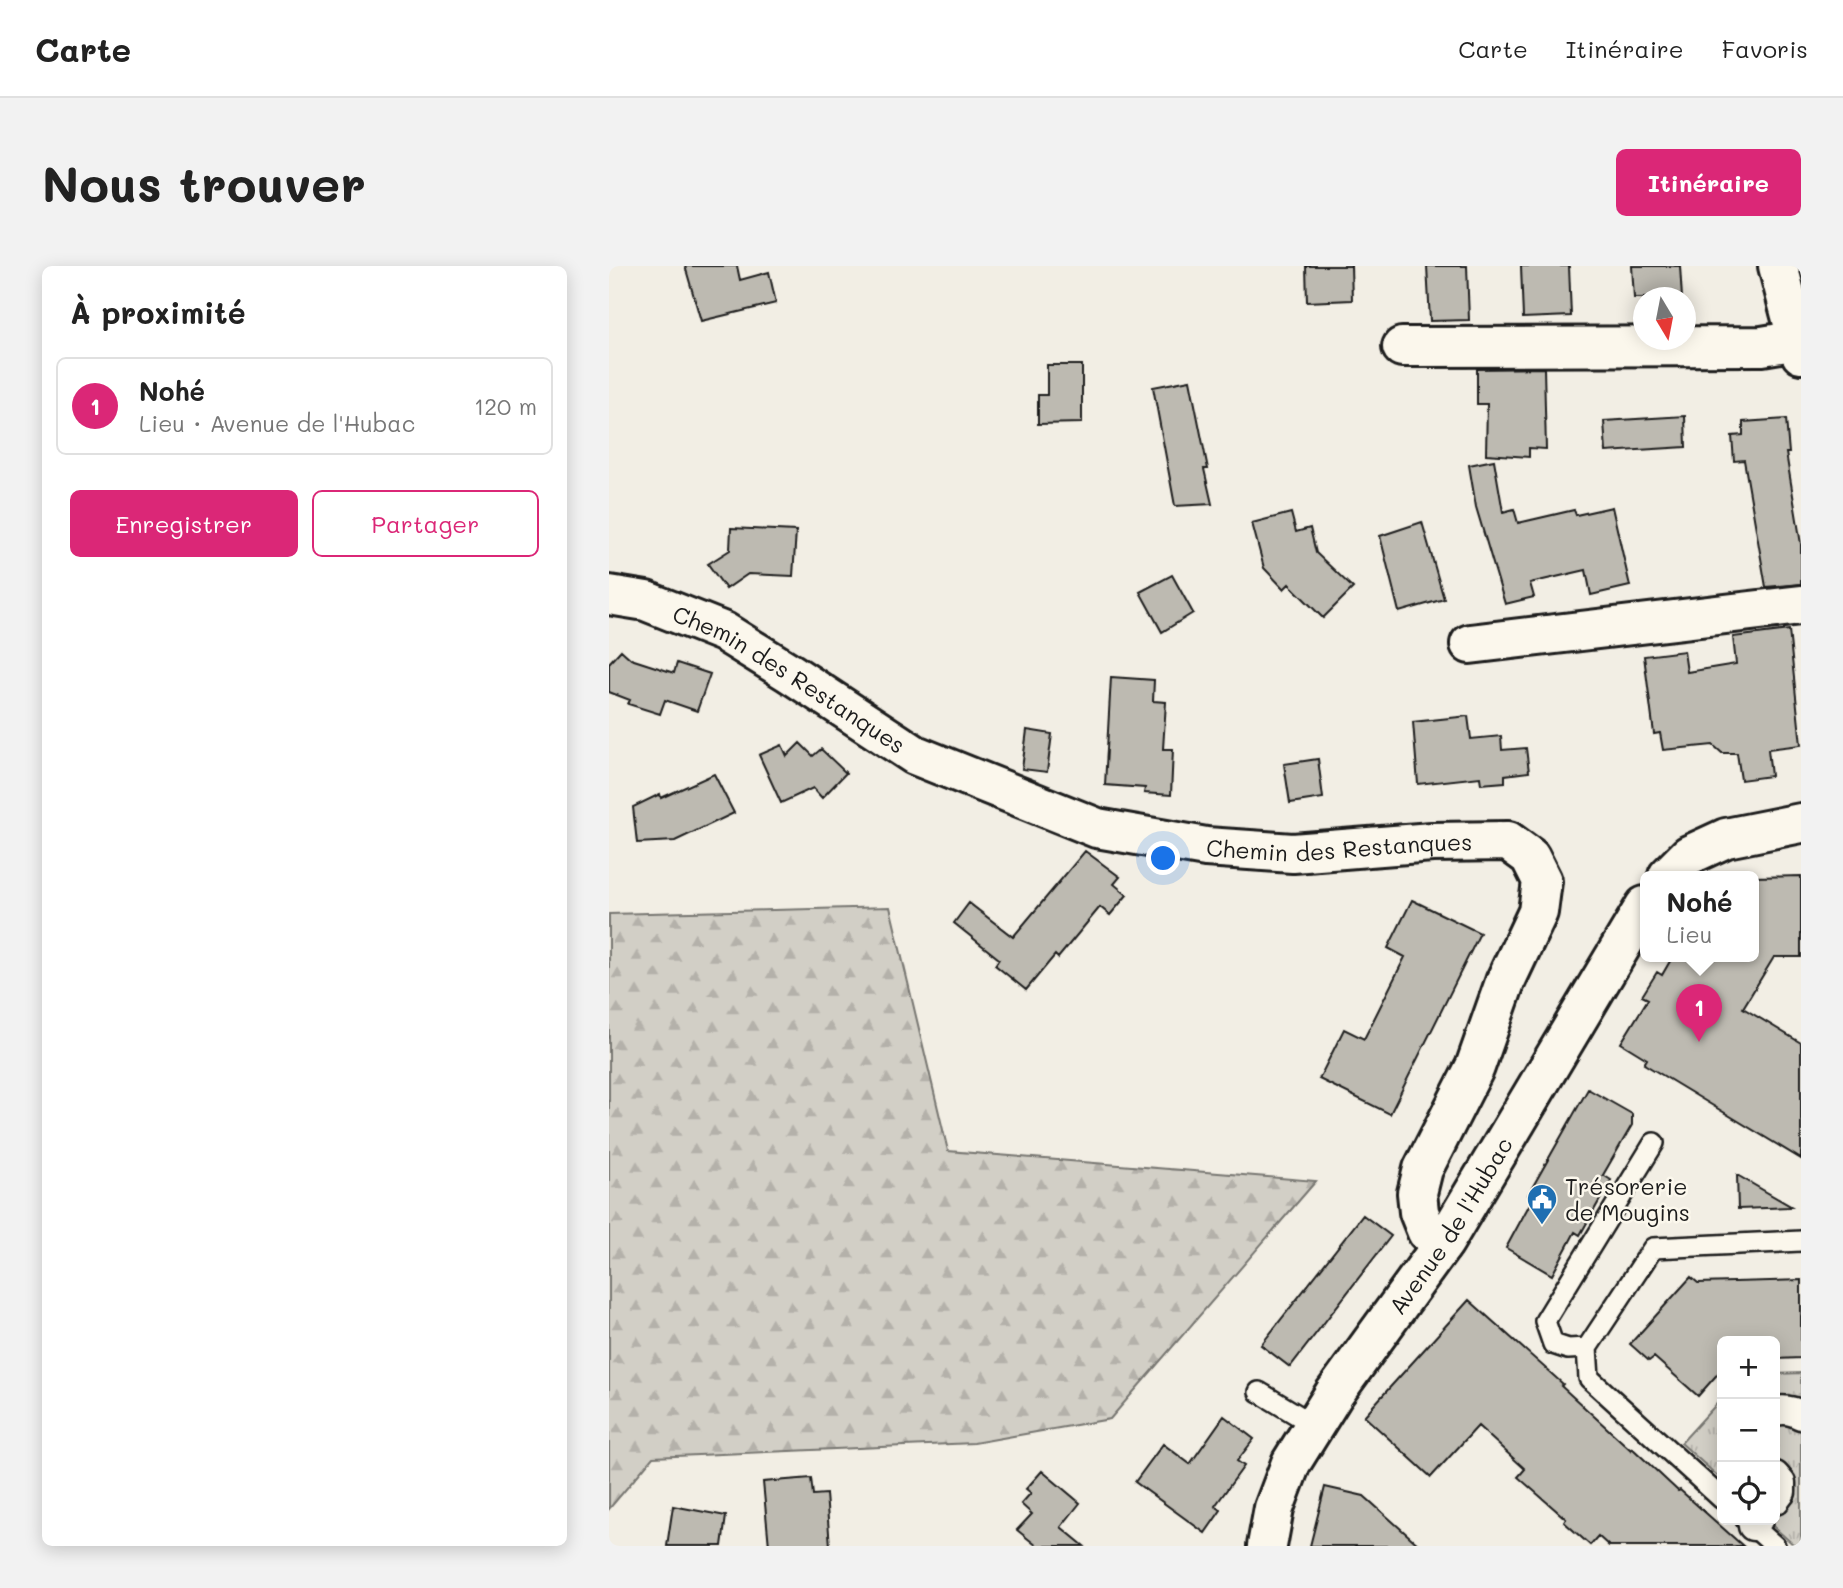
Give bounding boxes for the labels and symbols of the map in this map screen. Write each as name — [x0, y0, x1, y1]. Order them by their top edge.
north arrow — [1633, 287, 1696, 350]
street label: Chemin des Restanques — [668, 598, 911, 760]
street label: Chemin des Restanques — [1205, 826, 1473, 868]
your location — [1146, 841, 1180, 875]
pin: 1 — [1676, 984, 1722, 1042]
street label: Avenue de l'Hubac — [1382, 1131, 1519, 1320]
place label: Trésorerie de Mougins — [1565, 1171, 1690, 1227]
public building icon: Trésorerie de Mougins — [1525, 1182, 1559, 1226]

